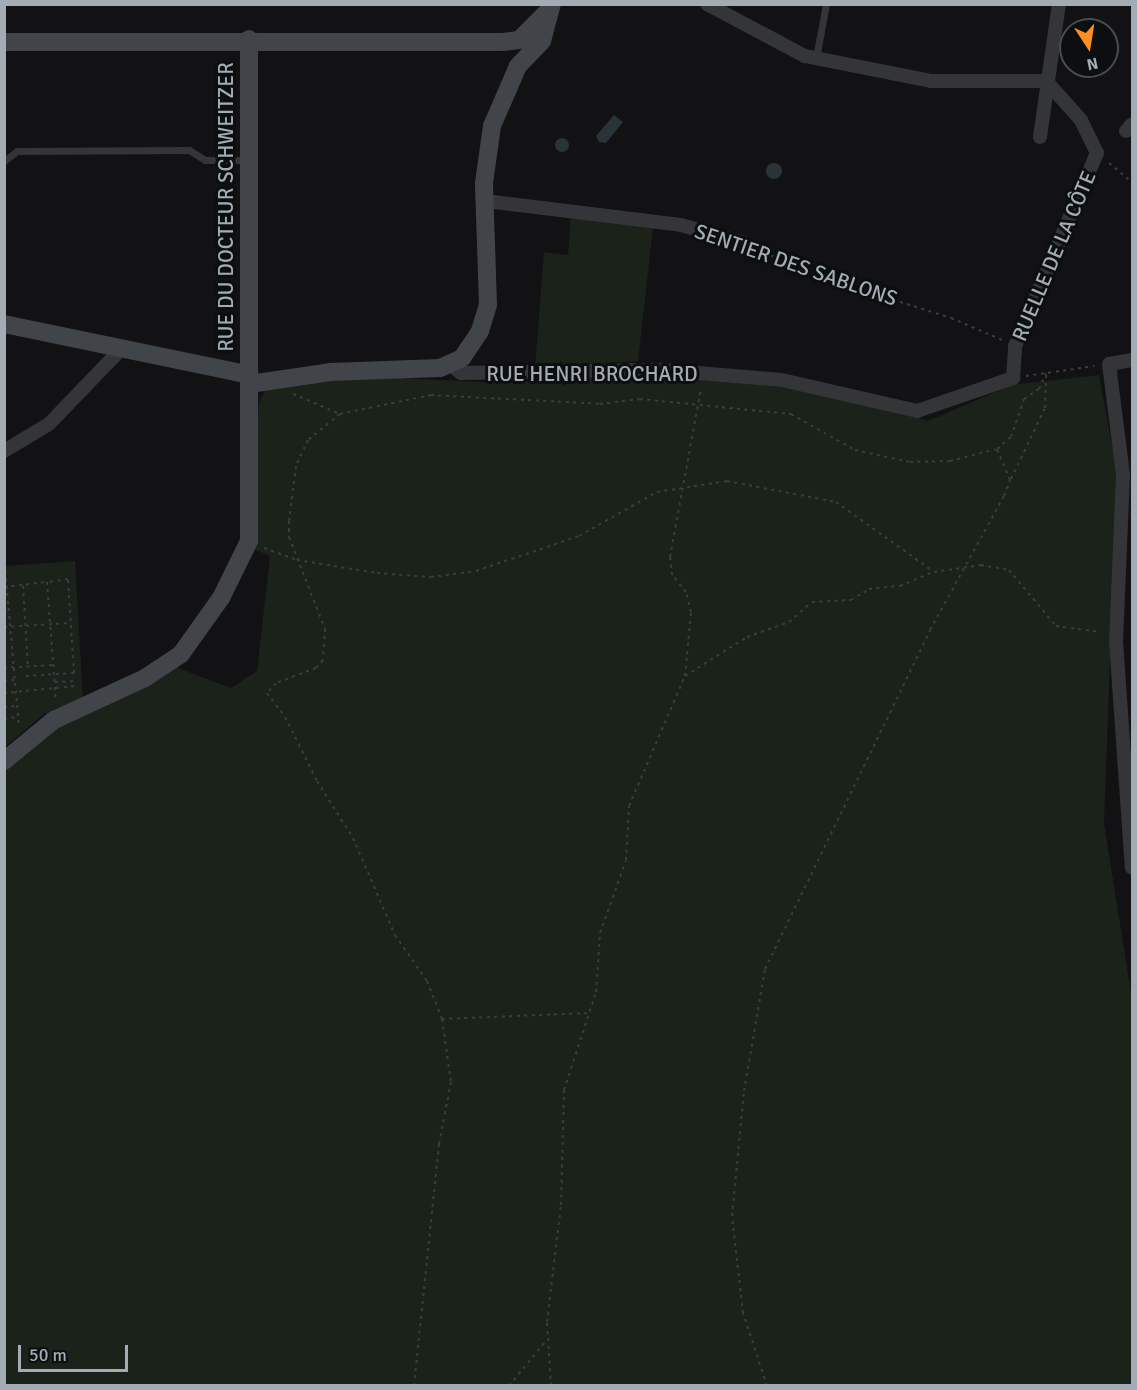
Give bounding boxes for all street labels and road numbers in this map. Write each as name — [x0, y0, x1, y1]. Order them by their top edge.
street label: RUE DU DOCTEUR SCHWEITZER — [213, 62, 239, 352]
street label: RUELLE DE LA CÔTE — [1007, 167, 1101, 345]
street label: SENTIER DES SABLONS — [691, 218, 901, 312]
street label: RUE HENRI BROCHARD — [486, 361, 698, 387]

